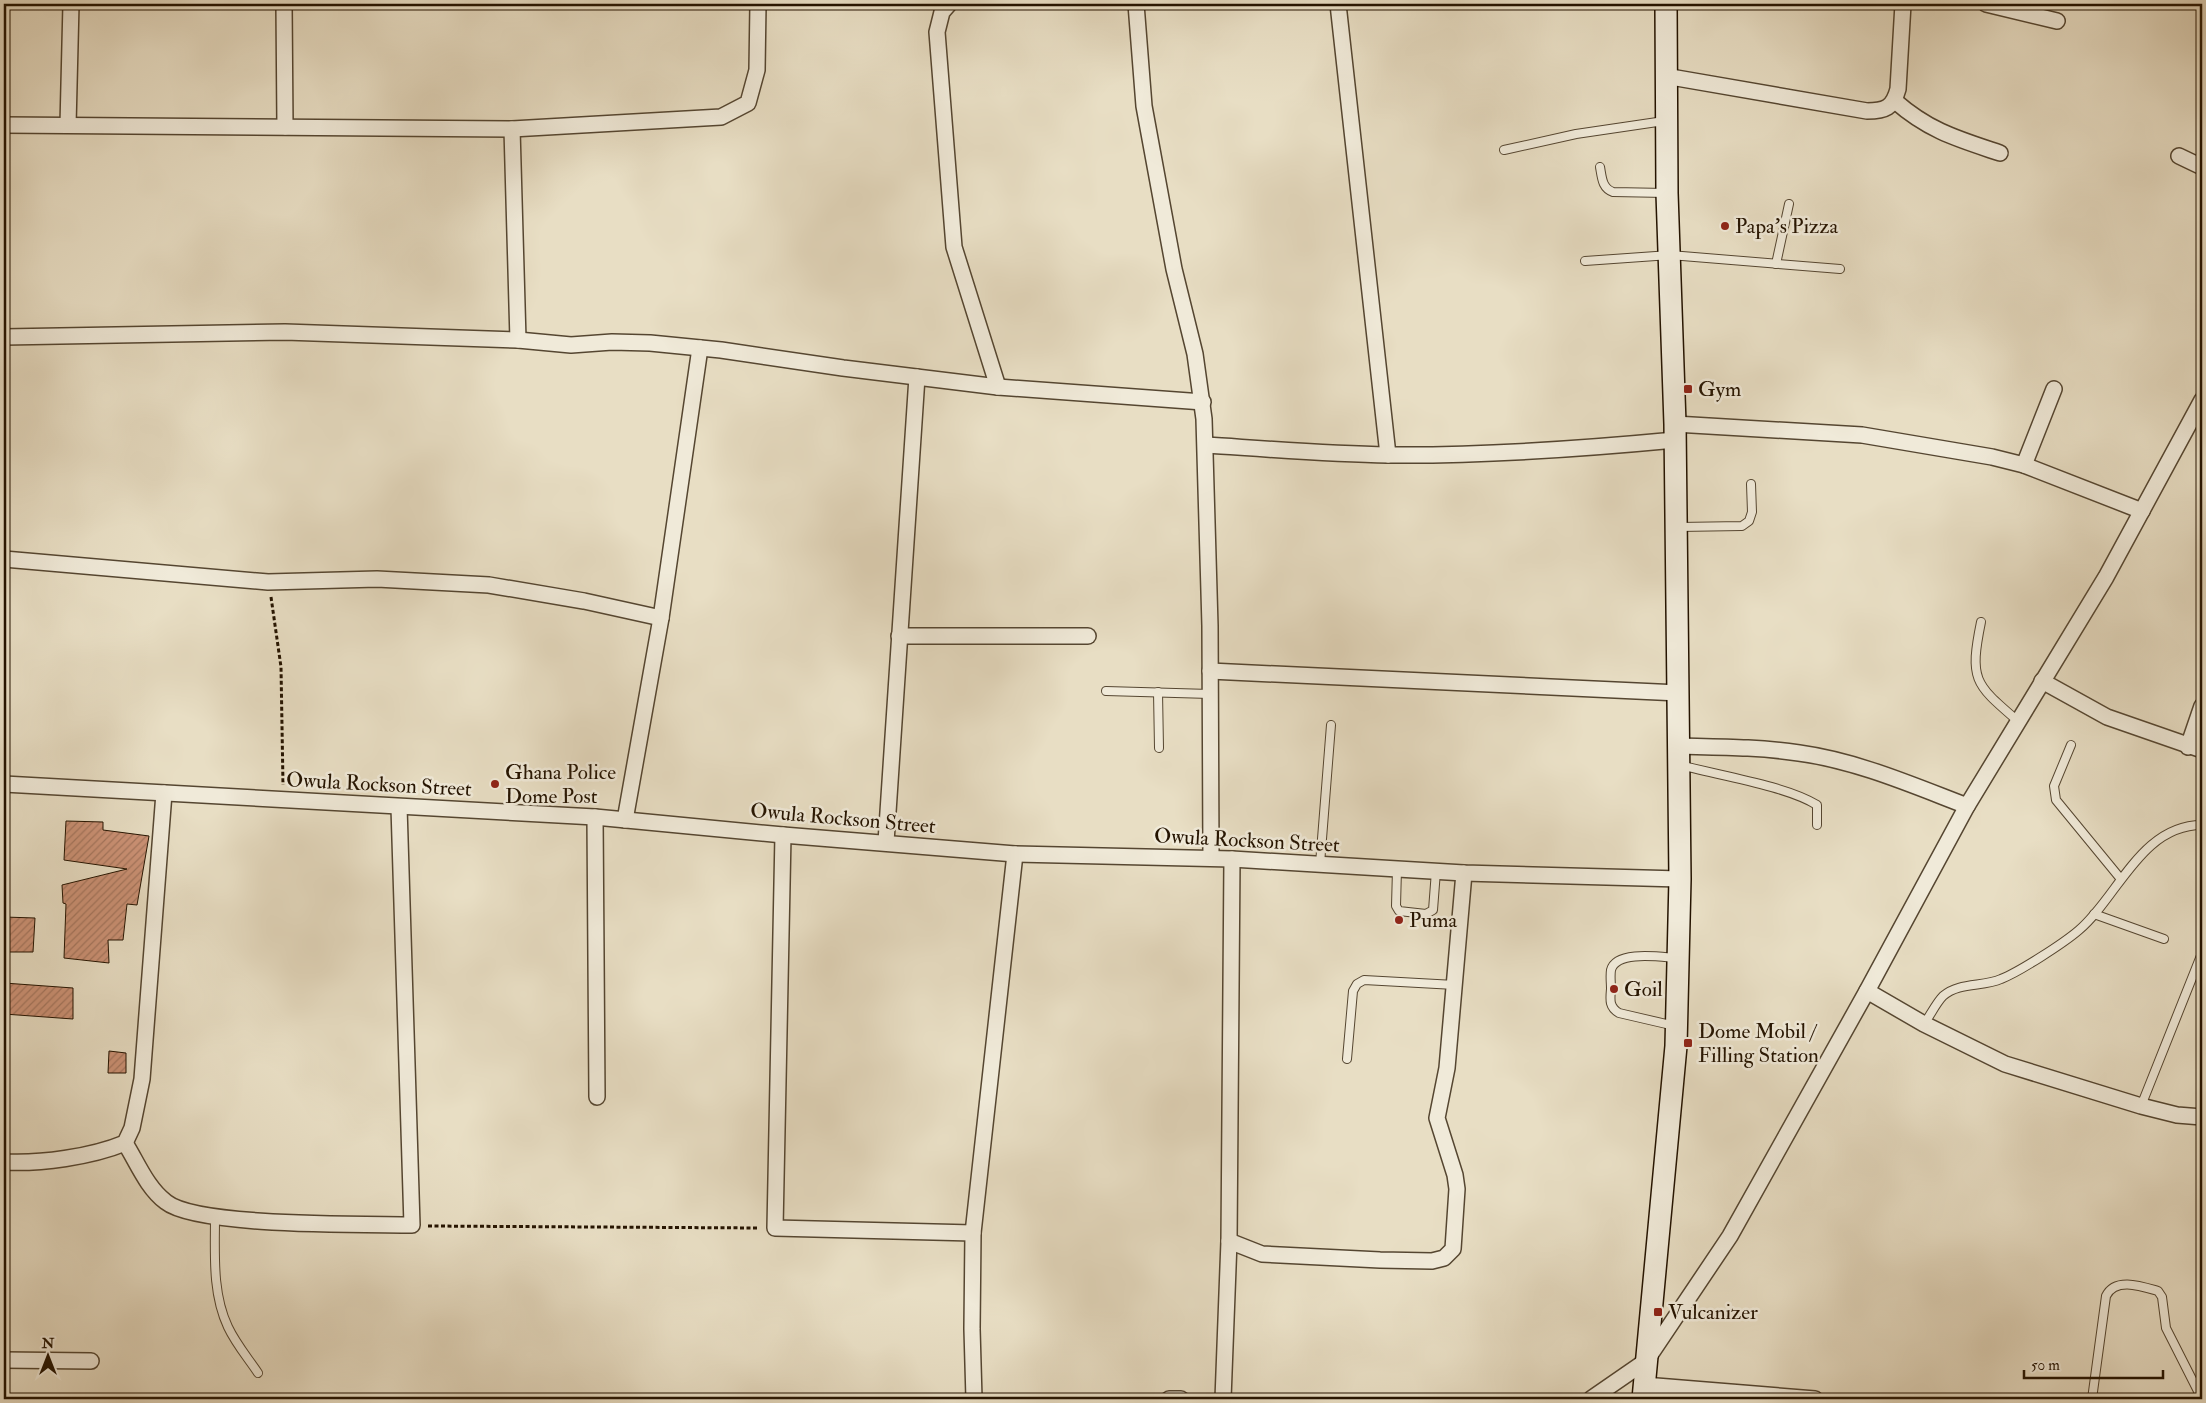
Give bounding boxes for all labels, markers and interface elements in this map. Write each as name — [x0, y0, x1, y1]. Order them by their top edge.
place label: Papa's Pizza — [1735, 213, 1838, 240]
marker: Papa's Pizza — [1719, 220, 1731, 232]
place label: Gym — [1698, 376, 1741, 403]
marker: Gym — [1682, 383, 1694, 395]
place label: Ghana Police Dome Post — [505, 759, 616, 810]
street label: Owula Rockson Street — [286, 766, 473, 803]
marker: Ghana Police Dome Post — [489, 778, 501, 790]
street label: Owula Rockson Street — [749, 797, 937, 840]
street label: Owula Rockson Street — [1154, 822, 1341, 859]
place label: Puma — [1409, 907, 1457, 934]
marker: Puma — [1393, 914, 1405, 926]
place label: Goil — [1624, 976, 1663, 1003]
marker: Goil — [1608, 983, 1620, 995]
place label: Dome Mobil / Filling Station — [1698, 1018, 1819, 1069]
marker: Dome Mobil / Filling Station — [1682, 1037, 1694, 1049]
place label: Vulcanizer — [1668, 1299, 1758, 1326]
marker: Vulcanizer — [1652, 1306, 1664, 1318]
north arrow — [22, 1330, 72, 1380]
text: N — [41, 1335, 55, 1352]
scale bar — [2024, 1348, 2162, 1380]
text: 50 m — [2031, 1356, 2060, 1375]

